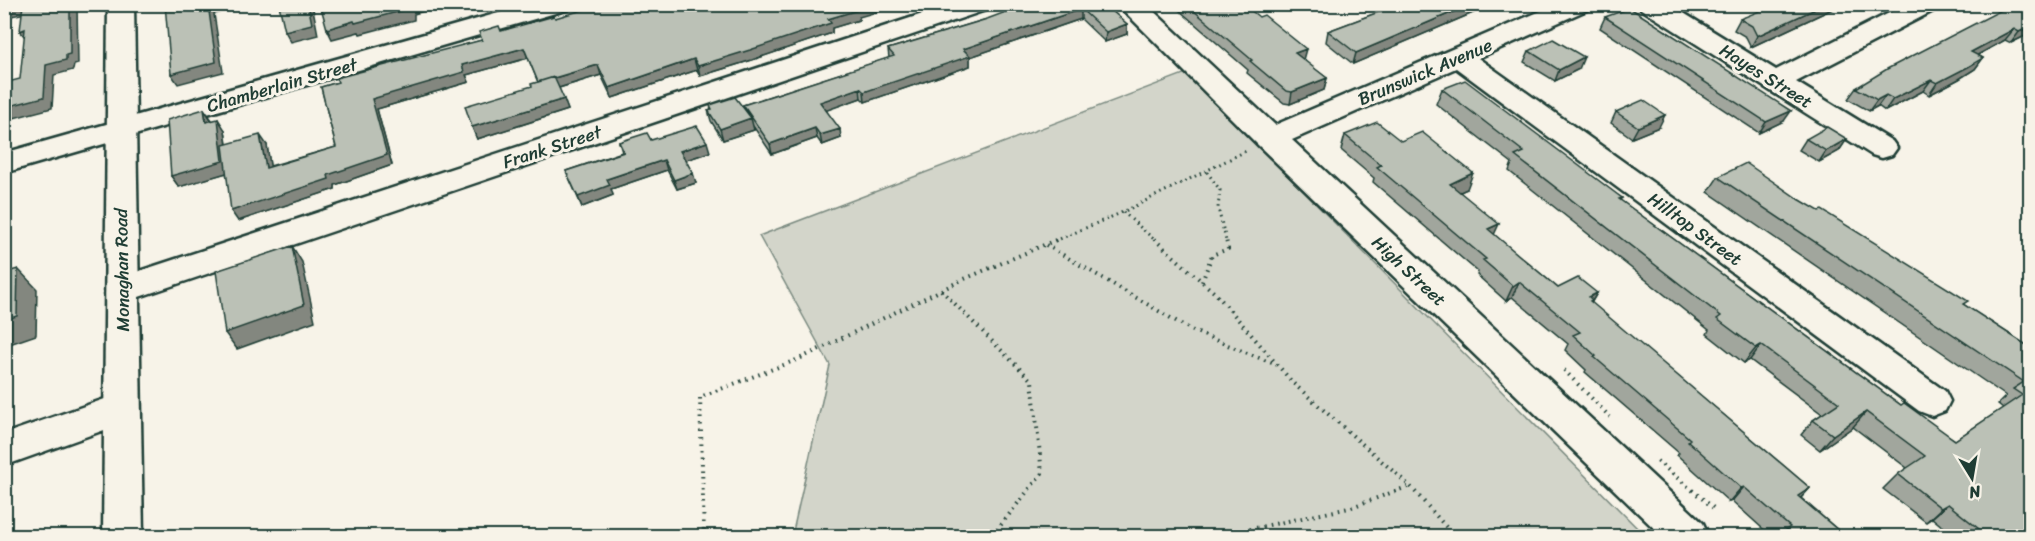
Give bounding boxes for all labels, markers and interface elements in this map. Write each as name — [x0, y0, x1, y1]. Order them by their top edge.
street label: Brunswick Avenue — [1353, 29, 1497, 115]
street label: Hayes Street — [1713, 35, 1819, 117]
street label: Chamberlain Street — [203, 48, 362, 122]
street label: Frank Street — [498, 116, 606, 178]
street label: Hilltop Street — [1641, 183, 1749, 275]
street label: Monaghan Road — [105, 207, 139, 332]
street label: High Street — [1364, 228, 1454, 315]
north arrow — [1942, 448, 2002, 508]
text: N — [1966, 477, 1984, 508]

